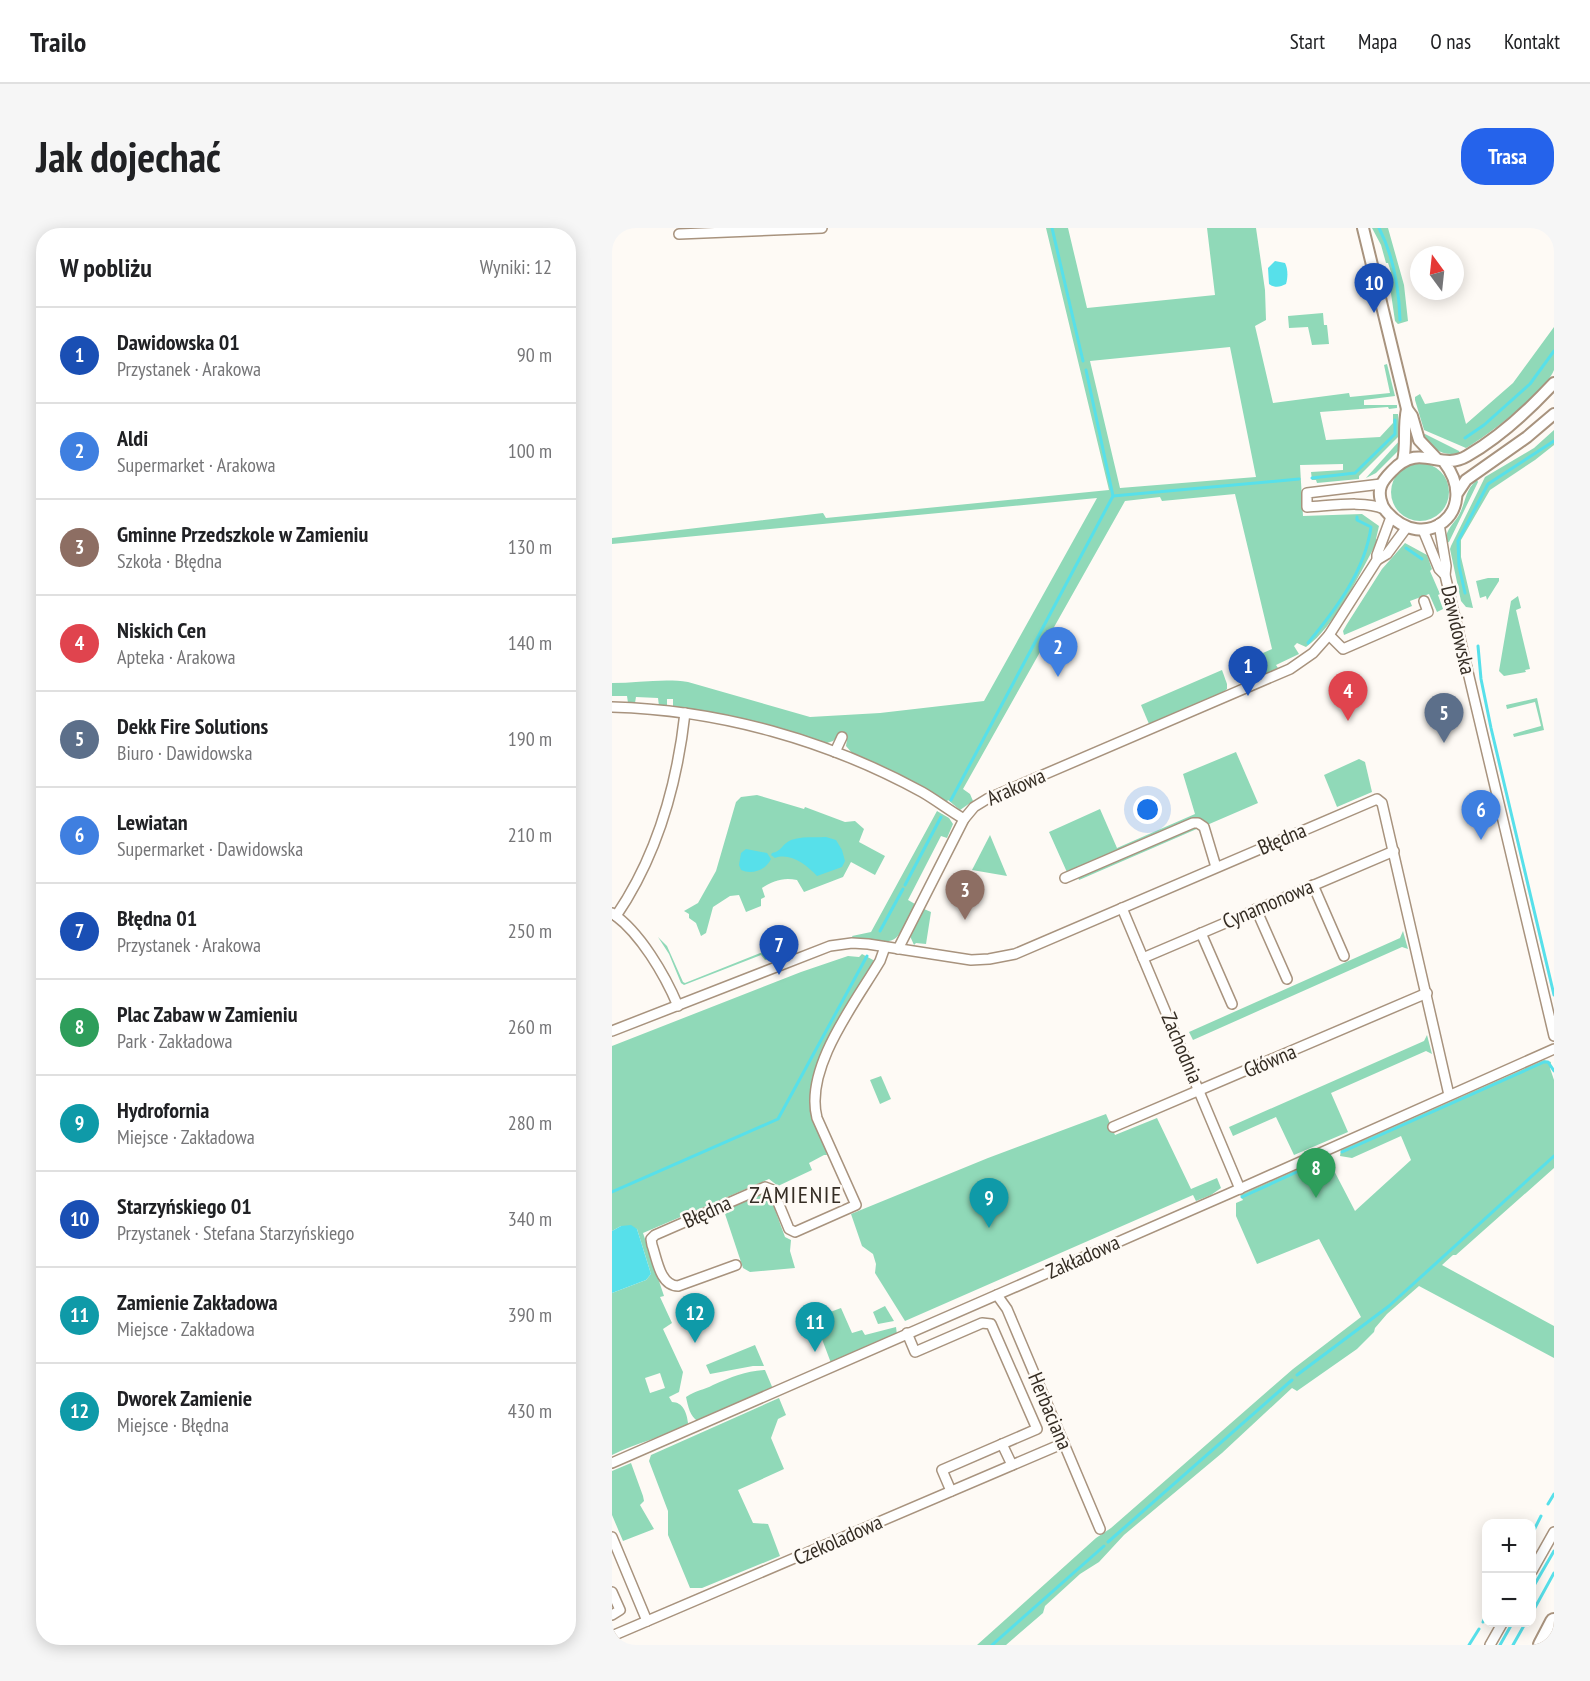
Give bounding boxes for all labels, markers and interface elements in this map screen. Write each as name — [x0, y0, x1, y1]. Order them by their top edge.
text: Trailo — [30, 23, 86, 60]
text: Start — [1290, 28, 1325, 55]
text: Mapa — [1358, 28, 1397, 55]
text: O nas — [1430, 28, 1471, 55]
text: Kontakt — [1504, 28, 1560, 55]
button: Trasa — [1461, 128, 1554, 185]
text: Jak dojechać — [36, 129, 221, 184]
north arrow — [1410, 246, 1464, 300]
text: W pobliżu — [60, 251, 152, 284]
text: Wyniki: 12 — [480, 254, 552, 280]
pin: 10 — [1354, 264, 1394, 313]
text: Dawidowska 01 — [117, 328, 240, 356]
text: 1 — [75, 342, 84, 368]
text: 90 m — [517, 342, 552, 368]
text: Przystanek · Arakowa — [117, 356, 261, 382]
text: Aldi — [117, 424, 148, 452]
text: 2 — [75, 438, 84, 464]
text: 100 m — [508, 438, 552, 464]
text: Supermarket · Arakowa — [117, 452, 275, 478]
text: Gminne Przedszkole w Zamieniu — [117, 520, 368, 548]
text: 3 — [75, 534, 84, 560]
text: 130 m — [508, 534, 552, 560]
text: Szkoła · Błędna — [117, 548, 222, 574]
street label: Dawidowska — [1435, 583, 1482, 677]
text: Niskich Cen — [117, 616, 206, 644]
pin: 2 — [1038, 628, 1078, 677]
text: 4 — [75, 630, 84, 656]
text: 140 m — [508, 630, 552, 656]
text: Apteka · Arakowa — [117, 644, 235, 670]
pin: 1 — [1228, 646, 1268, 696]
pin: 4 — [1328, 672, 1368, 721]
pin: 5 — [1424, 694, 1464, 743]
text: Dekk Fire Solutions — [117, 712, 268, 740]
text: 5 — [75, 726, 84, 752]
text: 190 m — [508, 726, 552, 752]
text: Biuro · Dawidowska — [117, 740, 252, 766]
street label: Arakowa — [982, 762, 1049, 811]
pin: 6 — [1462, 790, 1500, 840]
your location — [1133, 795, 1162, 824]
text: Lewiatan — [117, 808, 188, 836]
street label: Błędna — [1253, 816, 1310, 861]
text: 6 — [75, 822, 84, 848]
text: 210 m — [508, 822, 552, 848]
text: Supermarket · Dawidowska — [117, 836, 303, 862]
pin: 3 — [946, 870, 984, 920]
street label: Cynamonowa — [1218, 872, 1317, 935]
text: Błędna 01 — [117, 904, 197, 932]
text: 7 — [75, 918, 84, 944]
text: 250 m — [508, 918, 552, 944]
pin: 7 — [760, 926, 798, 975]
text: Przystanek · Arakowa — [117, 932, 261, 958]
text: Plac Zabaw w Zamieniu — [117, 1000, 297, 1028]
street label: Zachodnia — [1156, 1008, 1209, 1087]
text: 8 — [75, 1014, 84, 1040]
text: 260 m — [508, 1014, 552, 1040]
text: Park · Zakładowa — [117, 1028, 232, 1054]
street label: Główna — [1240, 1038, 1300, 1084]
text: Hydrofornia — [117, 1096, 209, 1124]
text: 9 — [75, 1110, 84, 1136]
text: 280 m — [508, 1110, 552, 1136]
text: Miejsce · Zakładowa — [117, 1124, 255, 1150]
pin: 8 — [1296, 1148, 1336, 1198]
pin: 9 — [970, 1178, 1009, 1228]
district label: ZAMIENIE — [749, 1179, 843, 1210]
street label: Błędna — [678, 1189, 735, 1234]
text: Starzyńskiego 01 — [117, 1192, 252, 1220]
text: 10 — [70, 1206, 89, 1232]
text: 340 m — [508, 1206, 552, 1232]
text: Przystanek · Stefana Starzyńskiego — [117, 1220, 354, 1246]
street label: Zakładowa — [1042, 1228, 1124, 1285]
text: Zamienie Zakładowa — [117, 1288, 278, 1316]
pin: 12 — [676, 1294, 715, 1343]
text: 11 — [70, 1302, 89, 1328]
text: 390 m — [508, 1302, 552, 1328]
pin: 11 — [796, 1302, 834, 1352]
text: Miejsce · Zakładowa — [117, 1316, 255, 1342]
street label: Herbaciana — [1022, 1368, 1079, 1453]
text: Dworek Zamienie — [117, 1384, 252, 1412]
text: 12 — [70, 1398, 89, 1424]
text: 430 m — [508, 1398, 552, 1424]
text: Miejsce · Błędna — [117, 1412, 229, 1438]
street label: Czekoladowa — [789, 1508, 886, 1571]
map controls — [1482, 1519, 1536, 1627]
button: + — [1482, 1519, 1536, 1573]
button: − — [1482, 1573, 1536, 1627]

